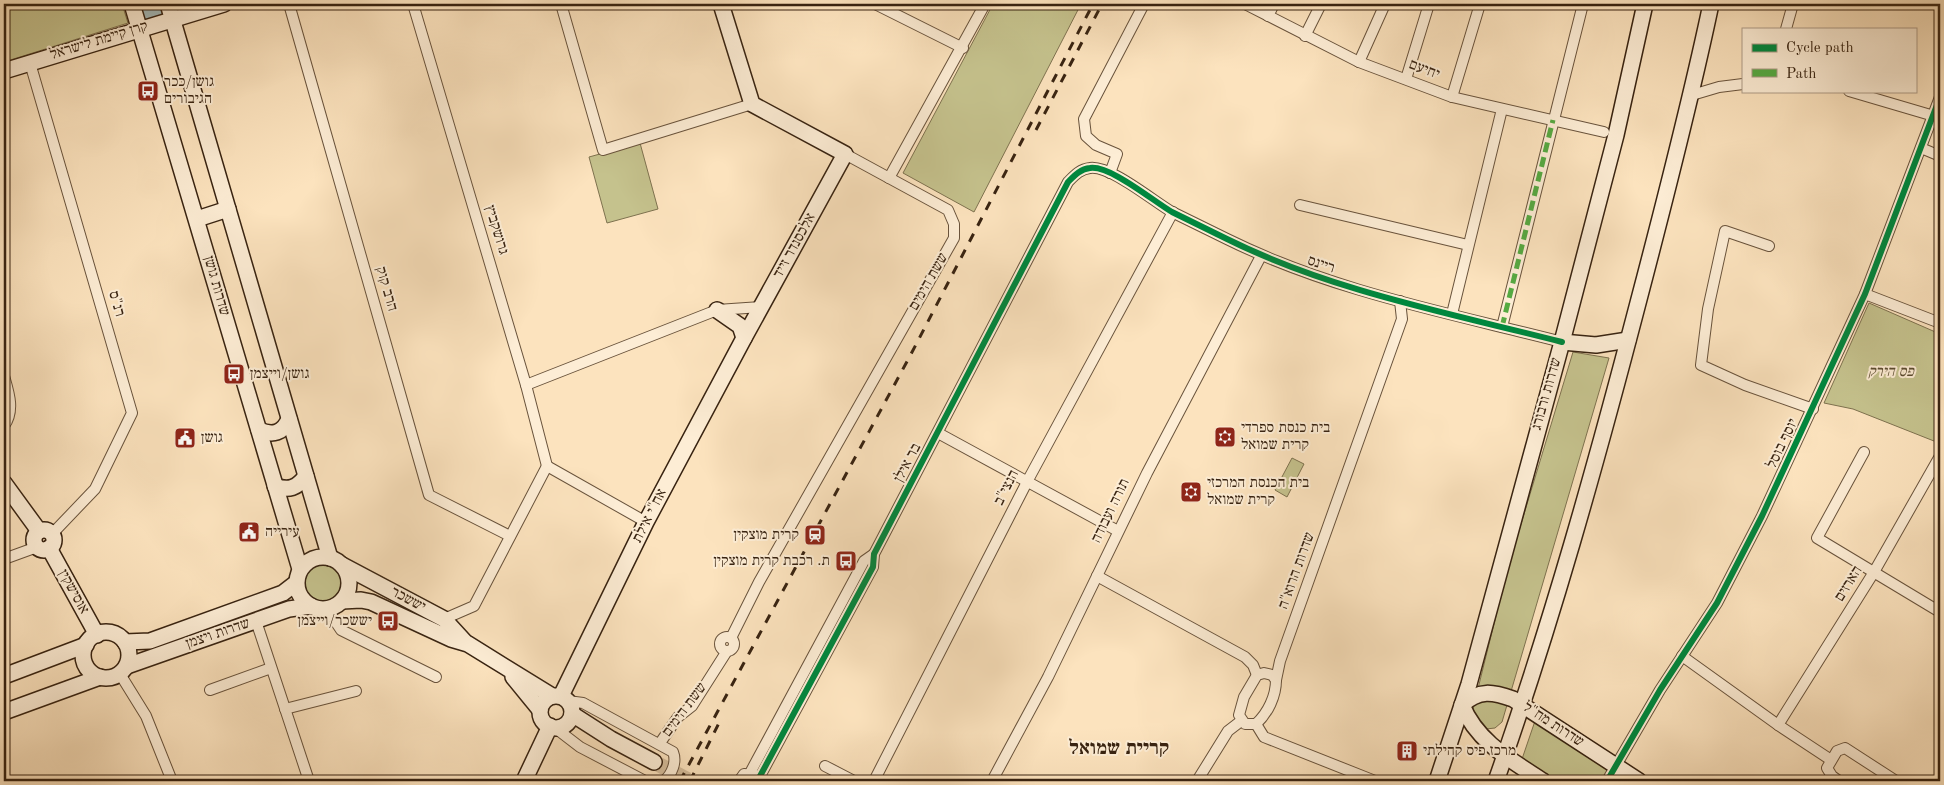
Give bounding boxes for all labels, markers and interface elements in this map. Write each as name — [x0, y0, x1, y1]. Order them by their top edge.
street label: קרן קיימת לישראל — [48, 18, 150, 63]
legend — [1742, 28, 1916, 92]
text: Cycle path — [1786, 41, 1854, 56]
street label: יחיעם — [1407, 57, 1441, 83]
text: Path — [1786, 67, 1816, 82]
place label: גושן/ככר הגיבורים — [164, 75, 214, 107]
bus stop icon: גושן/ככר הגיבורים — [136, 79, 160, 103]
street label: גרושקביץ — [481, 204, 511, 256]
street label: אלכסנדר זייד — [770, 210, 819, 281]
street label: ששת הימים — [907, 251, 951, 313]
street label: שדרות גושן — [200, 254, 232, 318]
street label: ריינס — [1305, 254, 1337, 276]
street label: הרב קוק — [372, 265, 400, 313]
street label: רנ"ס — [105, 290, 127, 318]
street label: שדרות ורבורג — [1530, 356, 1564, 432]
bus stop icon: גושן/וייצמן — [222, 362, 246, 386]
park label: פס הירק — [1868, 365, 1915, 380]
place label: גושן/וייצמן — [250, 367, 310, 382]
street label: יוסף בוסל — [1764, 416, 1801, 471]
place label: בית כנסת ספרדי קרית שמואל — [1241, 421, 1330, 453]
synagogue icon: בית כנסת ספרדי קרית שמואל — [1213, 425, 1237, 449]
public building icon: גושן — [173, 426, 197, 450]
place label: גושן — [201, 431, 223, 446]
street label: בר אילן — [891, 441, 924, 485]
street label: הנצי"ב — [992, 468, 1022, 508]
place label: בית הכנסת המרכזי קרית שמואל — [1207, 476, 1309, 508]
street label: תורה ועבודה — [1089, 477, 1133, 545]
synagogue icon: בית הכנסת המרכזי קרית שמואל — [1179, 480, 1203, 504]
street label: אח"י אילת — [629, 486, 670, 545]
public building icon: עירייה — [237, 520, 261, 544]
station icon: קרית מוצקין — [803, 523, 827, 547]
place label: עירייה — [265, 525, 299, 540]
place label: קרית מוצקין — [734, 528, 799, 543]
street label: שדרות הרוא"ה — [1276, 531, 1318, 611]
bus stop icon: ת. רכבת קרית מוצקין — [834, 549, 858, 573]
place label: ת. רכבת קרית מוצקין — [713, 554, 830, 569]
street label: הארזים — [1832, 564, 1866, 604]
street label: אוסישקין — [55, 567, 91, 617]
street label: יששכר — [388, 585, 428, 615]
bus stop icon: יששכר/וייצמן — [376, 609, 400, 633]
place label: יששכר/וייצמן — [298, 614, 372, 629]
street label: שדרות ויצמן — [184, 616, 252, 652]
street label: ששת הימים — [660, 680, 710, 740]
street label: שדרות מח"ל — [1520, 699, 1587, 750]
district label: קריית שמואל — [1069, 738, 1169, 759]
building icon: מרכז פיס קהילתי — [1395, 739, 1419, 763]
place label: מרכז פיס קהילתי — [1423, 743, 1516, 759]

